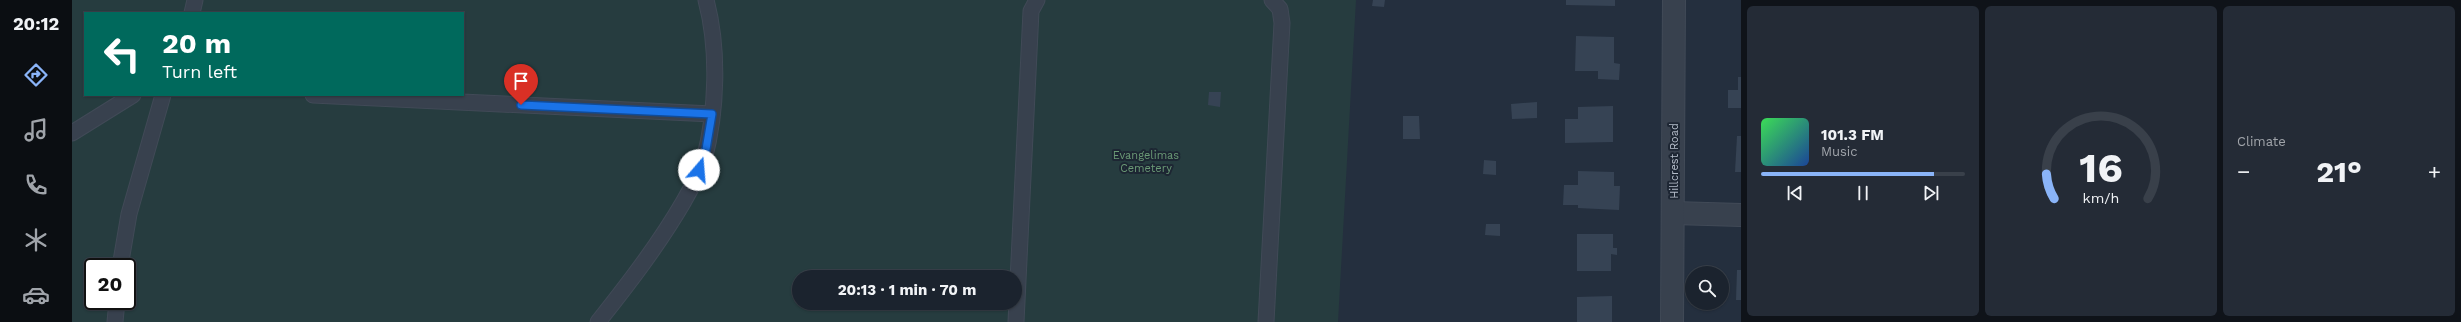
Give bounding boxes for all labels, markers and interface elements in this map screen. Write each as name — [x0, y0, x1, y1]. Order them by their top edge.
text: 20:12 — [13, 13, 59, 34]
text: 20 m — [162, 27, 231, 60]
icon: left — [96, 28, 148, 80]
icon: directions — [22, 61, 50, 89]
text: Turn left — [162, 61, 237, 82]
pin — [504, 64, 538, 105]
icon: arrive — [510, 70, 532, 92]
icon: music — [22, 116, 50, 144]
street label: Hillcrest Road — [1668, 123, 1681, 199]
text: 101.3 FM — [1821, 126, 1884, 144]
text: Climate — [2237, 134, 2286, 149]
text: 16 — [2079, 143, 2123, 192]
text: Music — [1821, 144, 1858, 159]
position arrow — [678, 149, 720, 191]
park label: Evangelimas Cemetery — [1113, 149, 1179, 175]
text: 21° — [2316, 154, 2362, 189]
text: − — [2237, 159, 2250, 184]
text: + — [2428, 159, 2441, 184]
icon: phone — [22, 171, 50, 199]
icon: previous — [1784, 182, 1806, 204]
icon: pause — [1852, 182, 1874, 204]
icon: next — [1920, 182, 1942, 204]
text: km/h — [2083, 190, 2119, 206]
icon: climate — [22, 226, 50, 254]
speed limit sign: 20 — [84, 258, 136, 310]
map controls — [1685, 266, 1729, 310]
button: search — [1685, 266, 1729, 310]
icon: car — [22, 281, 50, 309]
text: 20:13 · 1 min · 70 m — [838, 281, 976, 299]

